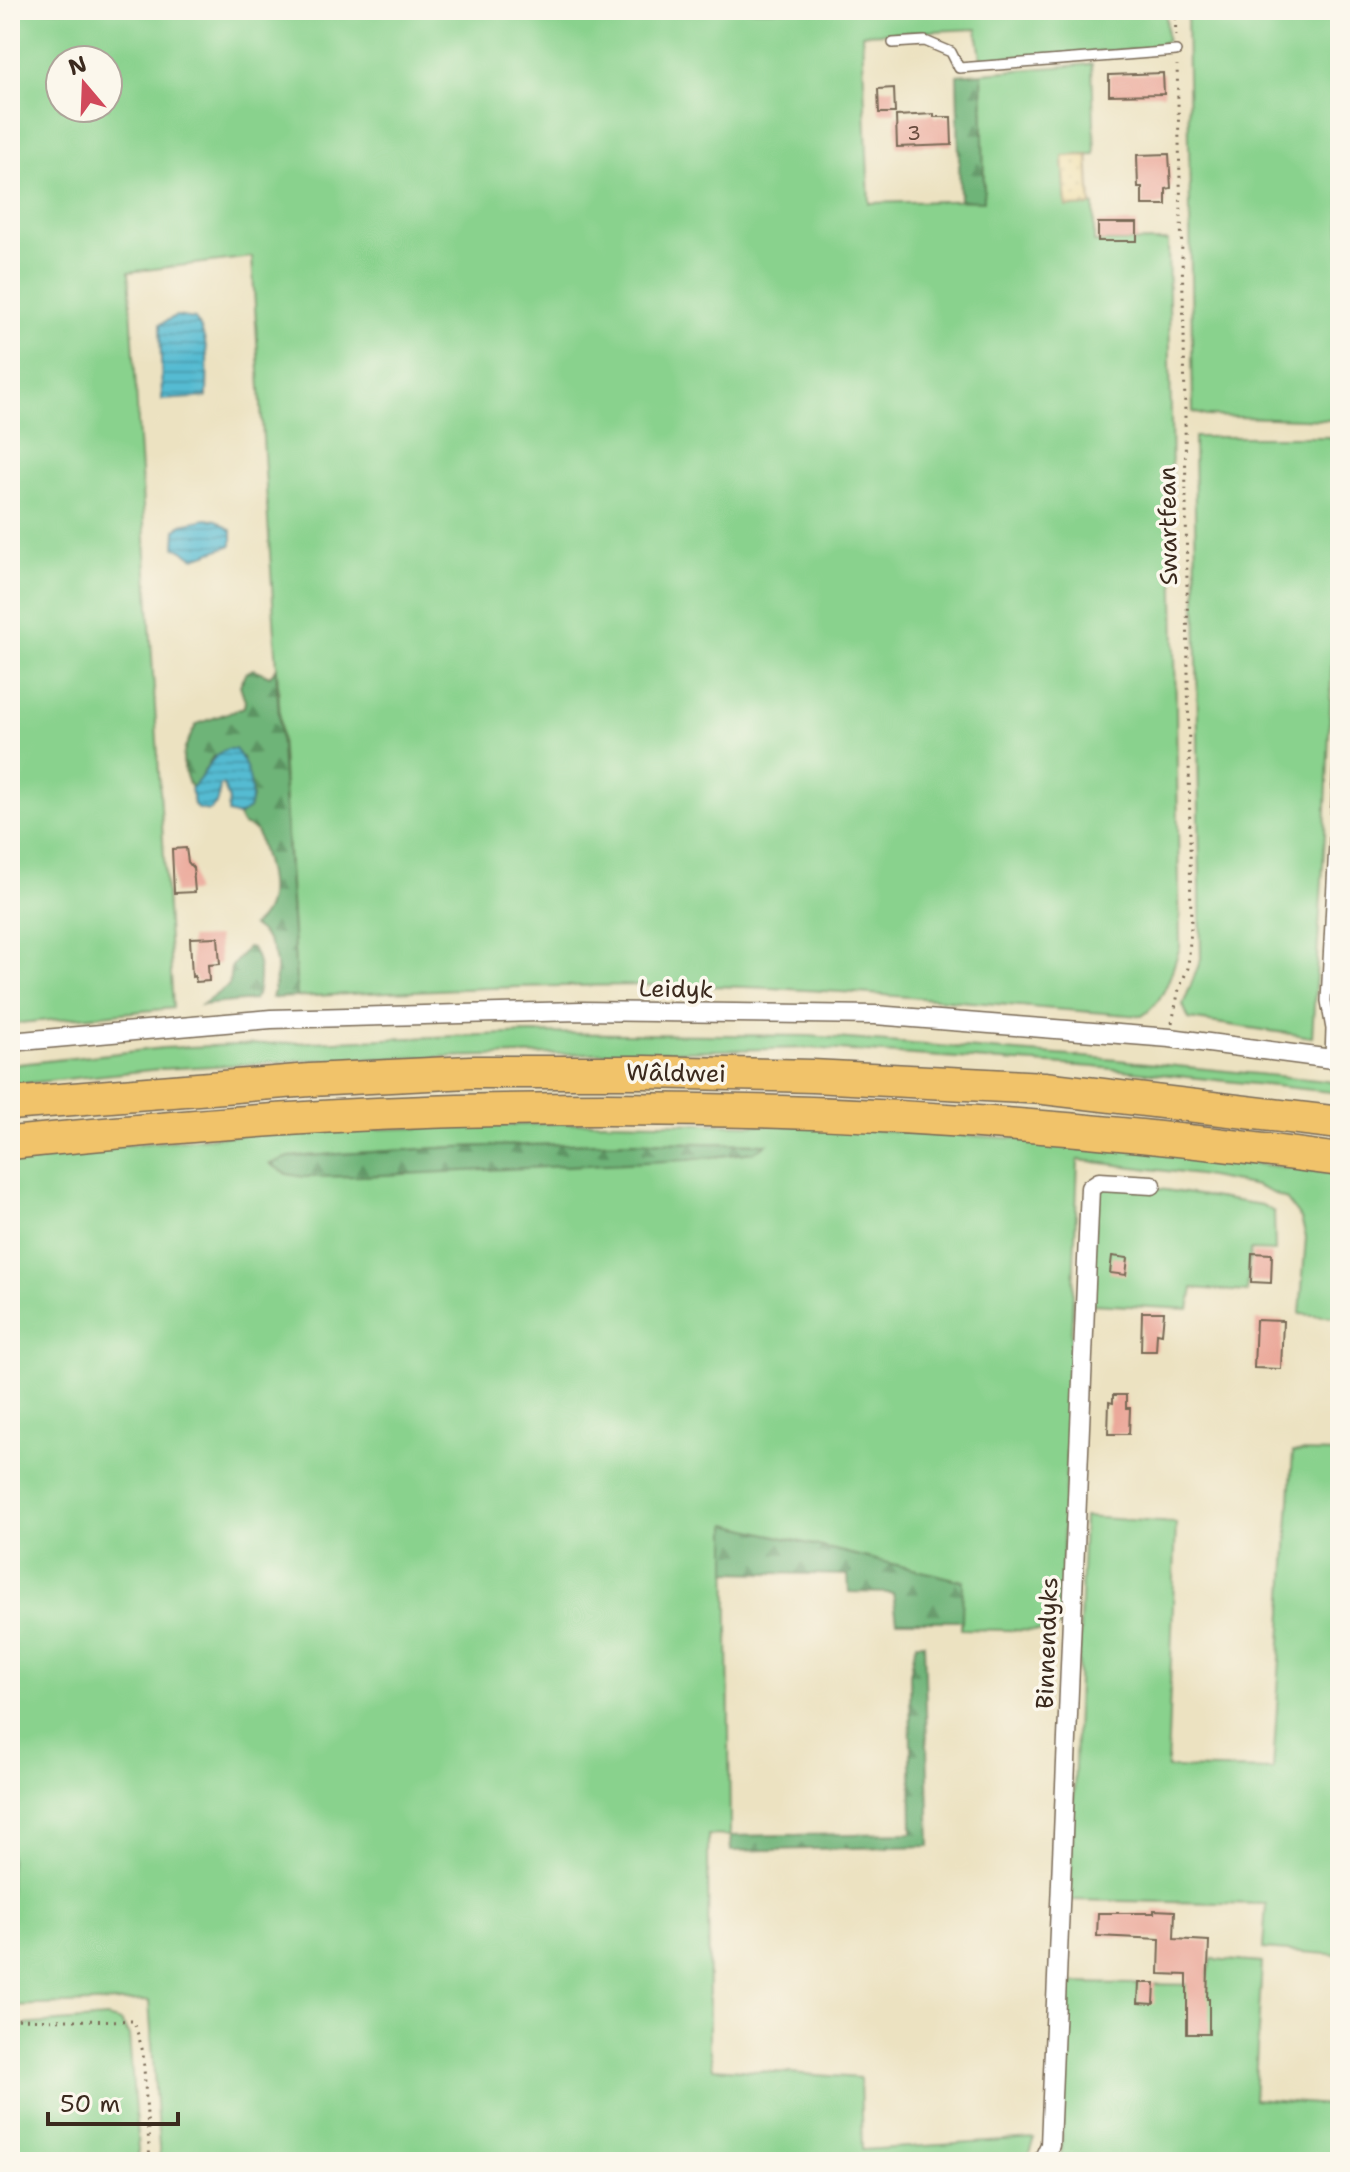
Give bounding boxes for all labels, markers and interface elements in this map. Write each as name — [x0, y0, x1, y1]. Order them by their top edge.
north arrow — [44, 44, 124, 124]
text: N — [65, 49, 91, 82]
house number: 3 — [907, 120, 921, 146]
street label: Swartfean — [1151, 466, 1185, 586]
street label: Leidyk — [638, 972, 714, 1006]
street label: Wâldwei — [626, 1056, 726, 1090]
street label: Binnendyks — [1029, 1576, 1065, 1710]
scale bar — [48, 2076, 178, 2126]
text: 50 m — [60, 2088, 120, 2120]

